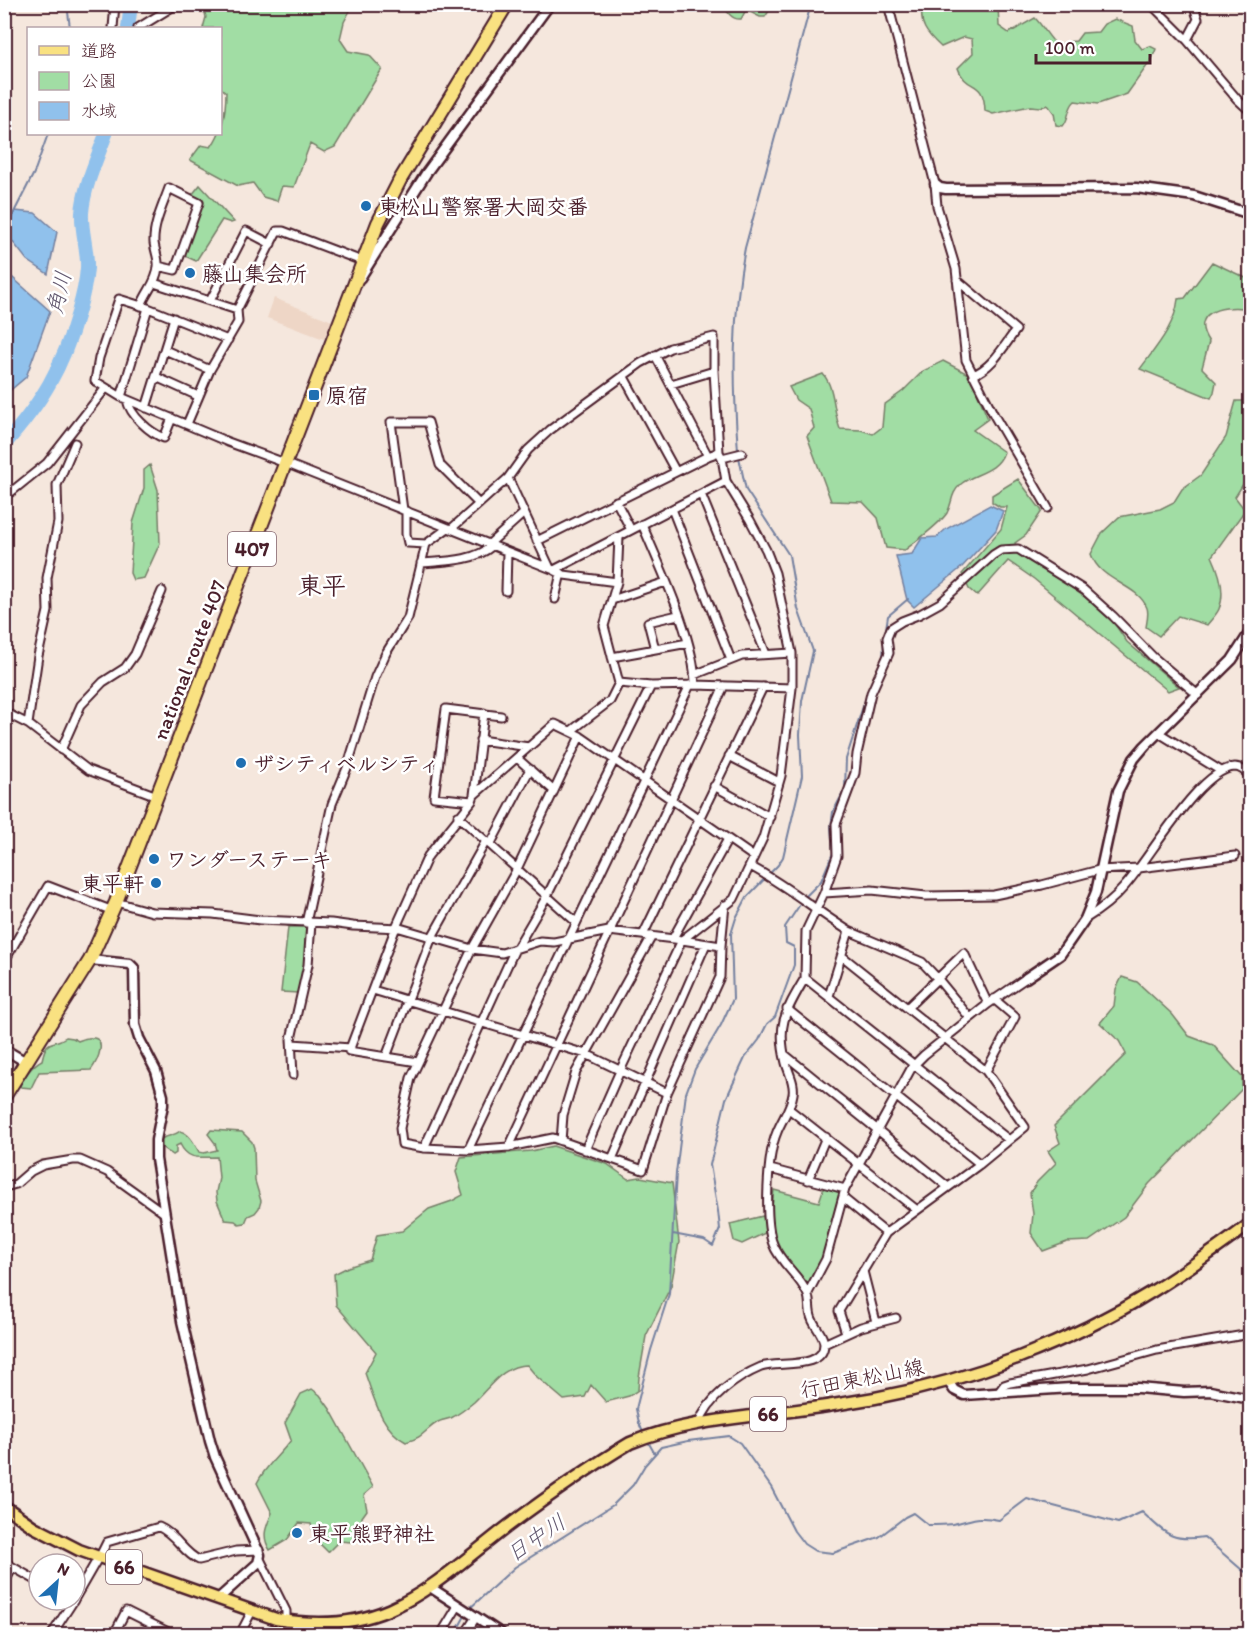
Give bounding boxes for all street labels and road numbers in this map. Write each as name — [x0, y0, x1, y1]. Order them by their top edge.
road number: 407 — [228, 532, 276, 566]
street label: national route 407 — [147, 577, 231, 743]
street label: 行田東松山線 — [798, 1354, 926, 1402]
road number: 66 — [750, 1397, 786, 1431]
road number: 66 — [106, 1550, 142, 1584]

